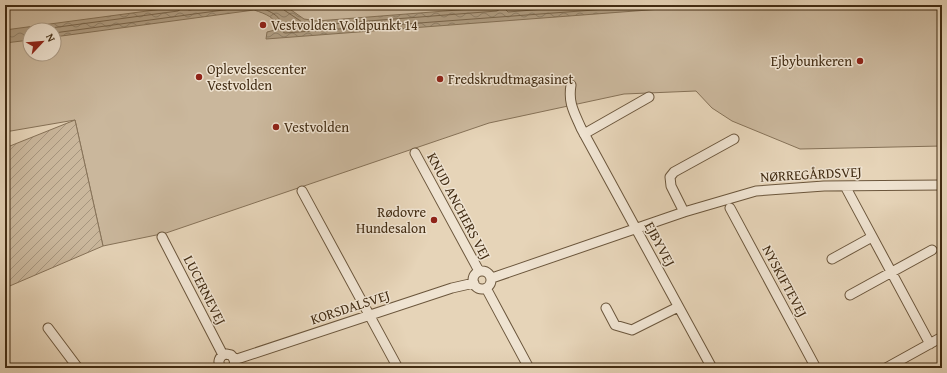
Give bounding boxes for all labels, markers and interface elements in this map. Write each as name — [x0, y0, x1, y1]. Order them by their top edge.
place label: Vestvolden Voldpunkt 14 — [271, 15, 418, 35]
marker: Vestvolden Voldpunkt 14 — [258, 20, 268, 30]
north arrow — [22, 22, 62, 62]
text: N — [42, 31, 60, 45]
place label: Ejbybunkeren — [771, 51, 852, 71]
marker: Ejbybunkeren — [855, 56, 865, 66]
place label: Oplevelsescenter Vestvolden — [207, 59, 307, 95]
place label: Fredskrudtmagasinet — [448, 69, 573, 89]
marker: Oplevelsescenter Vestvolden — [194, 72, 204, 82]
marker: Fredskrudtmagasinet — [435, 74, 445, 84]
place label: Vestvolden — [284, 117, 349, 137]
marker: Vestvolden — [271, 122, 281, 132]
street label: KNUD ANCHERS VEJ — [422, 149, 496, 263]
street label: NØRREGÅRDSVEJ — [760, 161, 862, 187]
place label: Rødovre Hundesalon — [356, 202, 426, 238]
marker: Rødovre Hundesalon — [429, 215, 439, 225]
street label: EJBYVEJ — [640, 218, 680, 270]
street label: NYSKIFTEVEJ — [758, 241, 812, 321]
street label: LUCERNEVEJ — [179, 252, 231, 328]
street label: KORSDALSVEJ — [308, 285, 392, 329]

